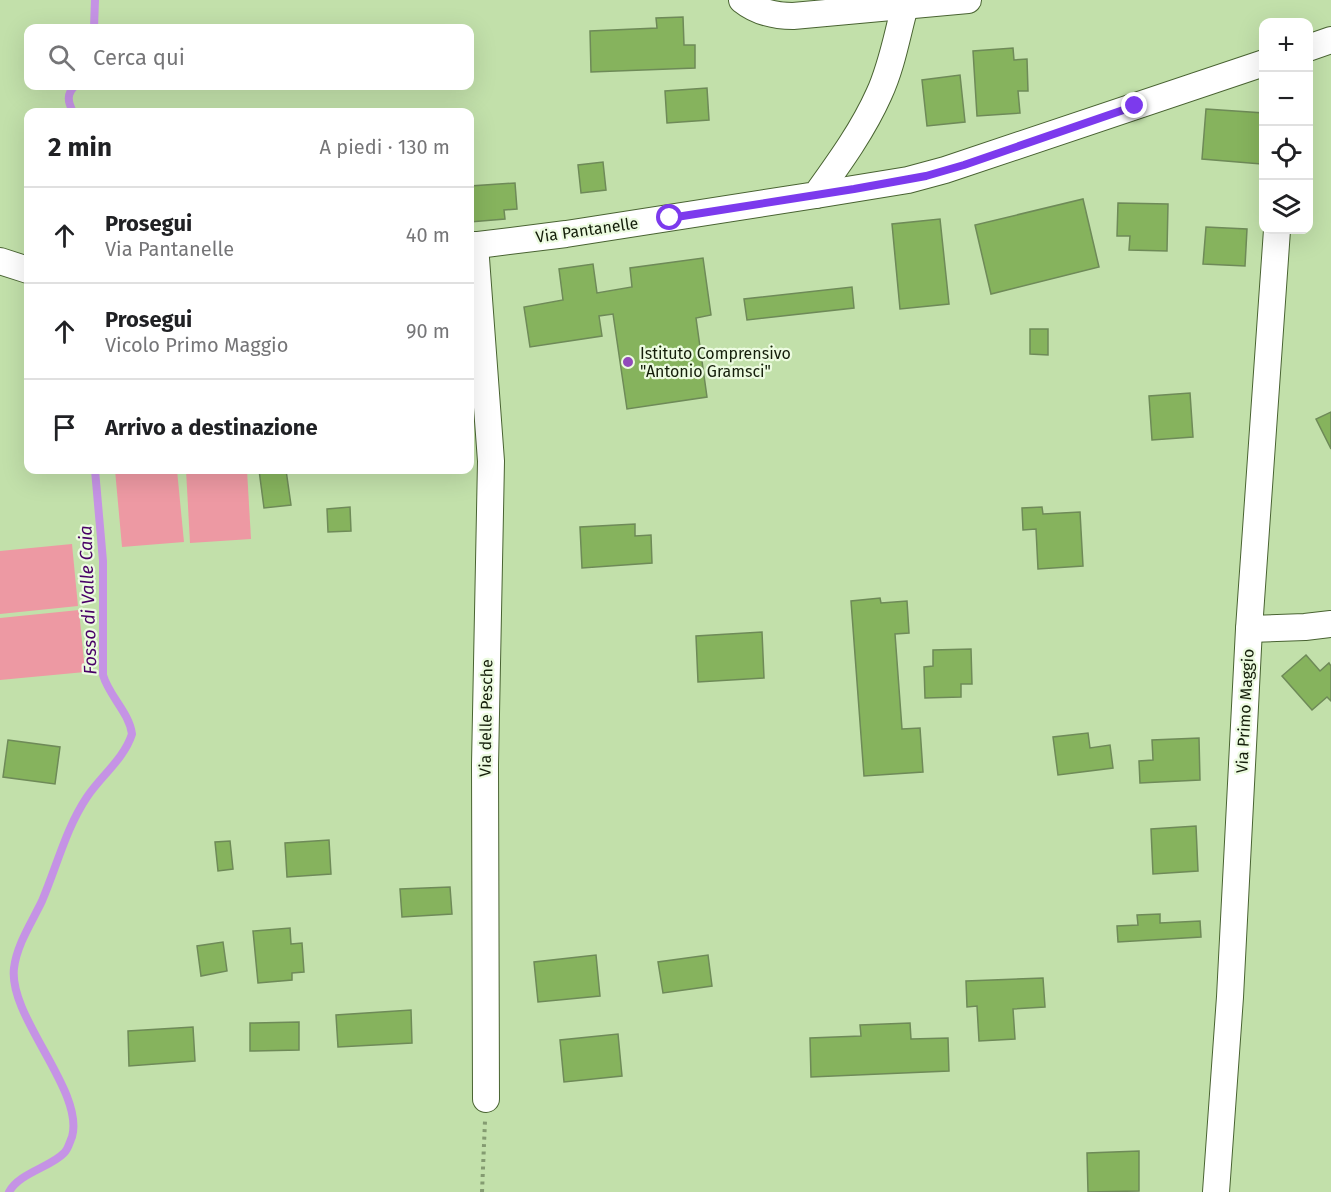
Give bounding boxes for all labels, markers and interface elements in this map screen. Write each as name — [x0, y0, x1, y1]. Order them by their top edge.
map controls — [1259, 18, 1313, 234]
button: + — [1259, 18, 1313, 72]
search box — [24, 24, 474, 90]
icon: search — [45, 41, 78, 74]
text: Cerca qui — [93, 44, 185, 71]
button: − — [1259, 72, 1313, 126]
route end — [1121, 92, 1147, 118]
button: locate — [1259, 126, 1313, 180]
text: 2 min — [48, 132, 112, 163]
text: A piedi · 130 m — [320, 135, 450, 159]
button: layers — [1259, 180, 1313, 234]
route start — [656, 204, 682, 230]
text: Prosegui — [105, 210, 192, 237]
street label: Via Pantanelle — [535, 213, 639, 247]
icon: ahead — [48, 219, 81, 252]
text: 40 m — [406, 223, 450, 247]
text: Via Pantanelle — [105, 237, 234, 261]
text: Prosegui — [105, 306, 192, 333]
icon: ahead — [48, 315, 81, 348]
text: 90 m — [406, 319, 450, 343]
text: Vicolo Primo Maggio — [105, 333, 288, 357]
place label: Istituto Comprensivo "Antonio Gramsci" — [640, 344, 791, 381]
marker: Istituto Comprensivo "Antonio Gramsci" — [621, 355, 635, 369]
icon: arrive — [48, 411, 81, 444]
text: Arrivo a destinazione — [105, 414, 318, 441]
water label: Fosso di Valle Caia — [74, 525, 102, 675]
street label: Via Primo Maggio — [1232, 648, 1258, 774]
street label: Via delle Pesche — [475, 659, 497, 777]

